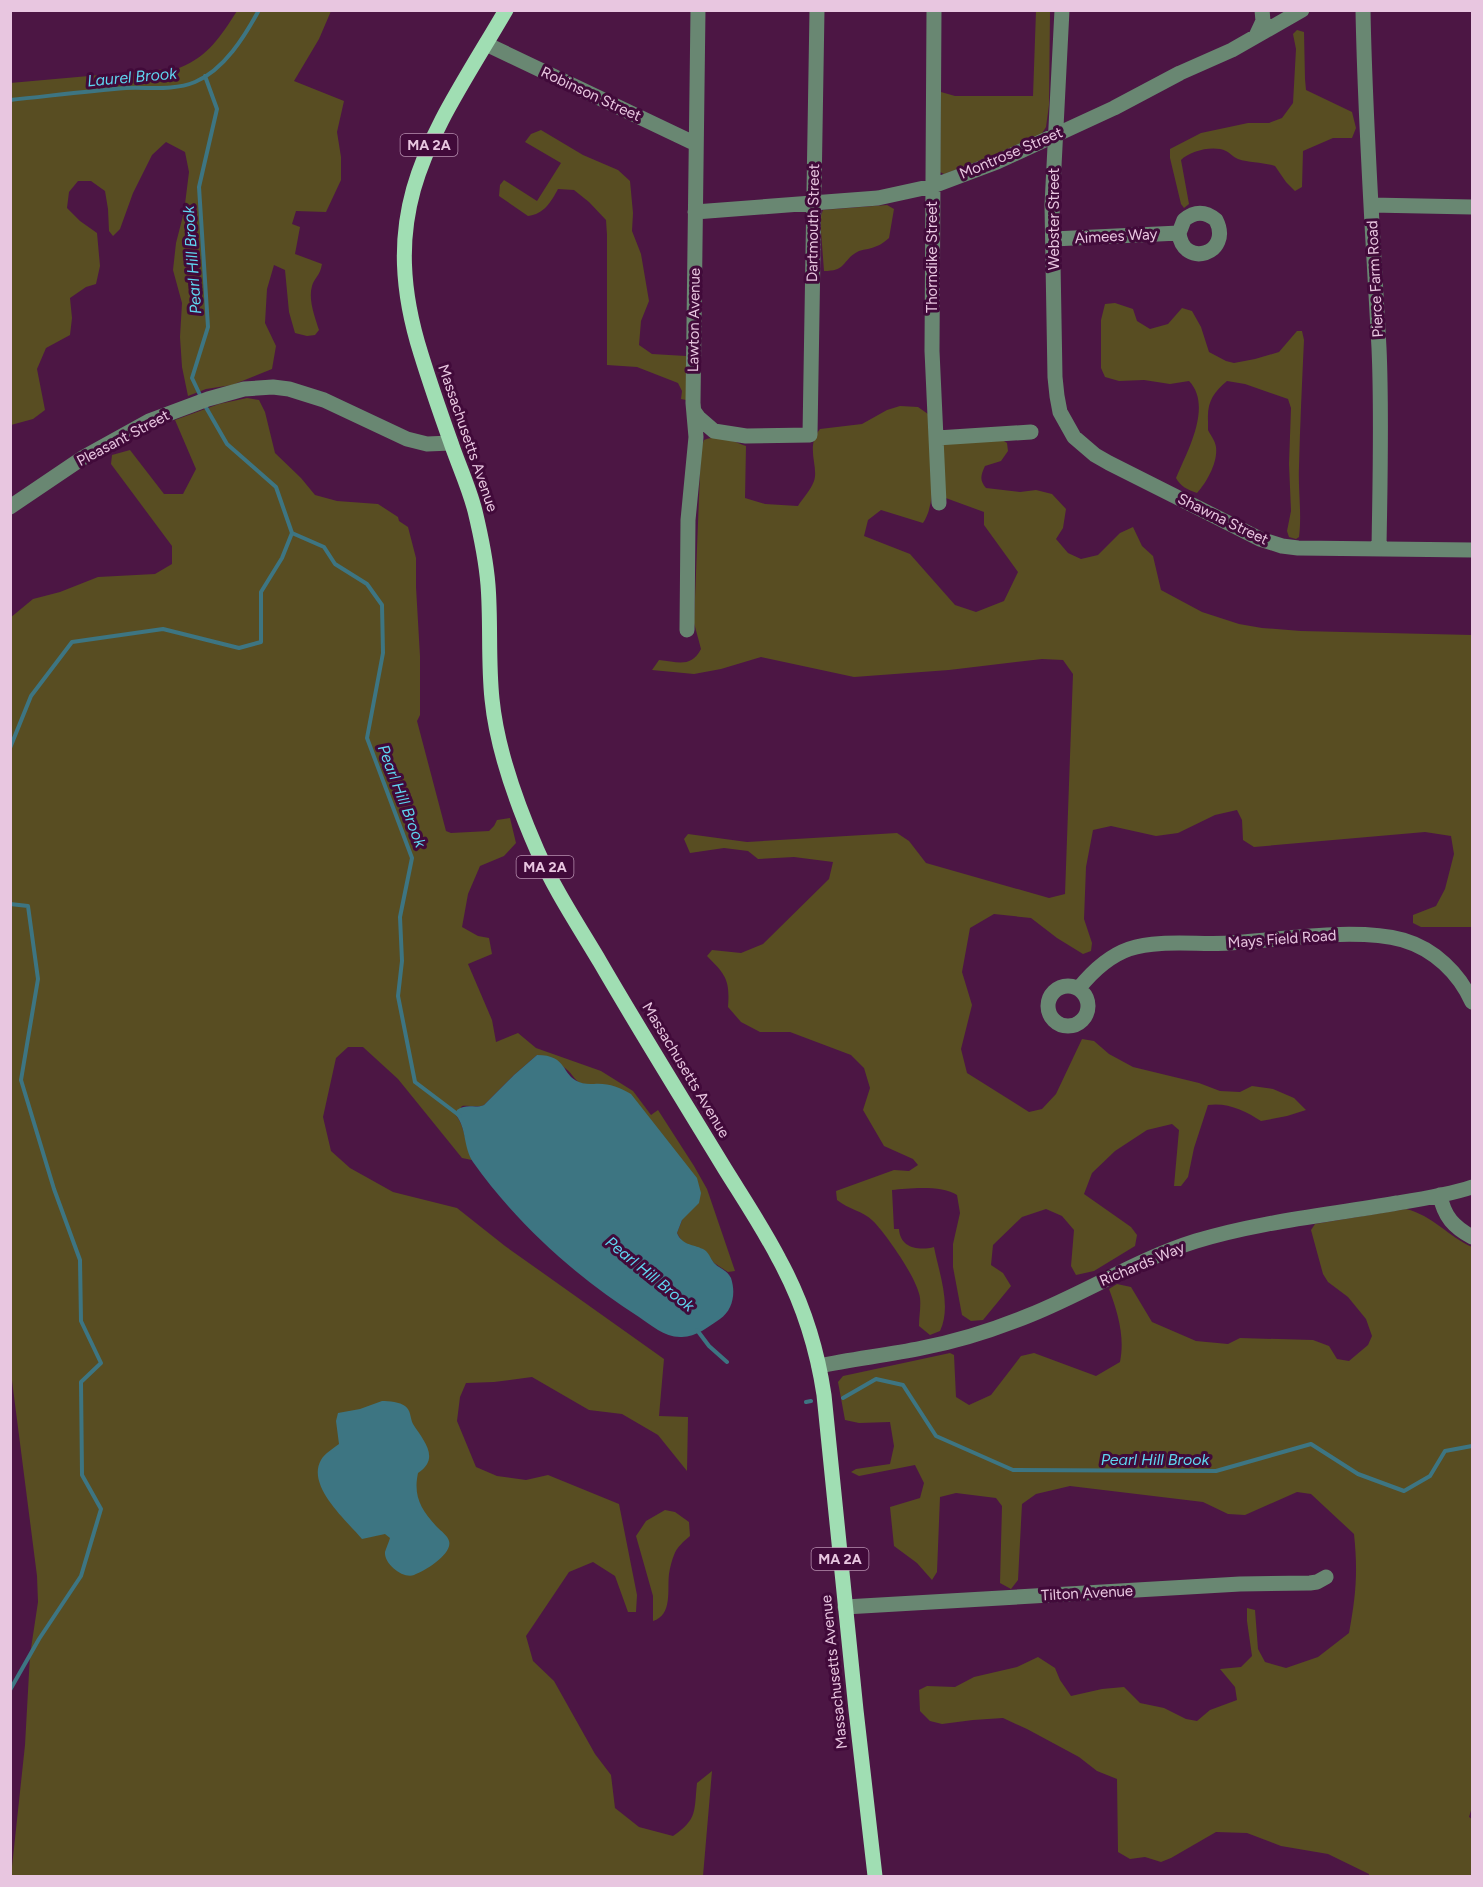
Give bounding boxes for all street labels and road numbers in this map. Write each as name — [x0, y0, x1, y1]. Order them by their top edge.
street label: Robinson Street — [538, 63, 644, 125]
street label: Montrose Street — [957, 123, 1065, 183]
road number: MA 2A — [400, 134, 458, 156]
street label: Dartmouth Street — [803, 163, 823, 282]
street label: Webster Street — [1045, 167, 1063, 270]
street label: Thorndike Street — [923, 201, 941, 313]
street label: Pierce Farm Road — [1363, 220, 1387, 338]
street label: Aimees Way — [1074, 225, 1158, 247]
street label: Lawton Avenue — [684, 268, 704, 372]
street label: Massachusetts Avenue — [434, 362, 502, 514]
street label: Pleasant Street — [74, 406, 173, 470]
street label: Shawna Street — [1175, 489, 1272, 549]
road number: MA 2A — [516, 856, 574, 878]
street label: Mays Field Road — [1227, 926, 1337, 952]
street label: Massachusetts Avenue — [638, 999, 734, 1141]
street label: Richards Way — [1097, 1238, 1187, 1290]
road number: MA 2A — [812, 1548, 868, 1570]
street label: Tilton Avenue — [1040, 1582, 1134, 1604]
street label: Massachusetts Avenue — [817, 1594, 851, 1750]

